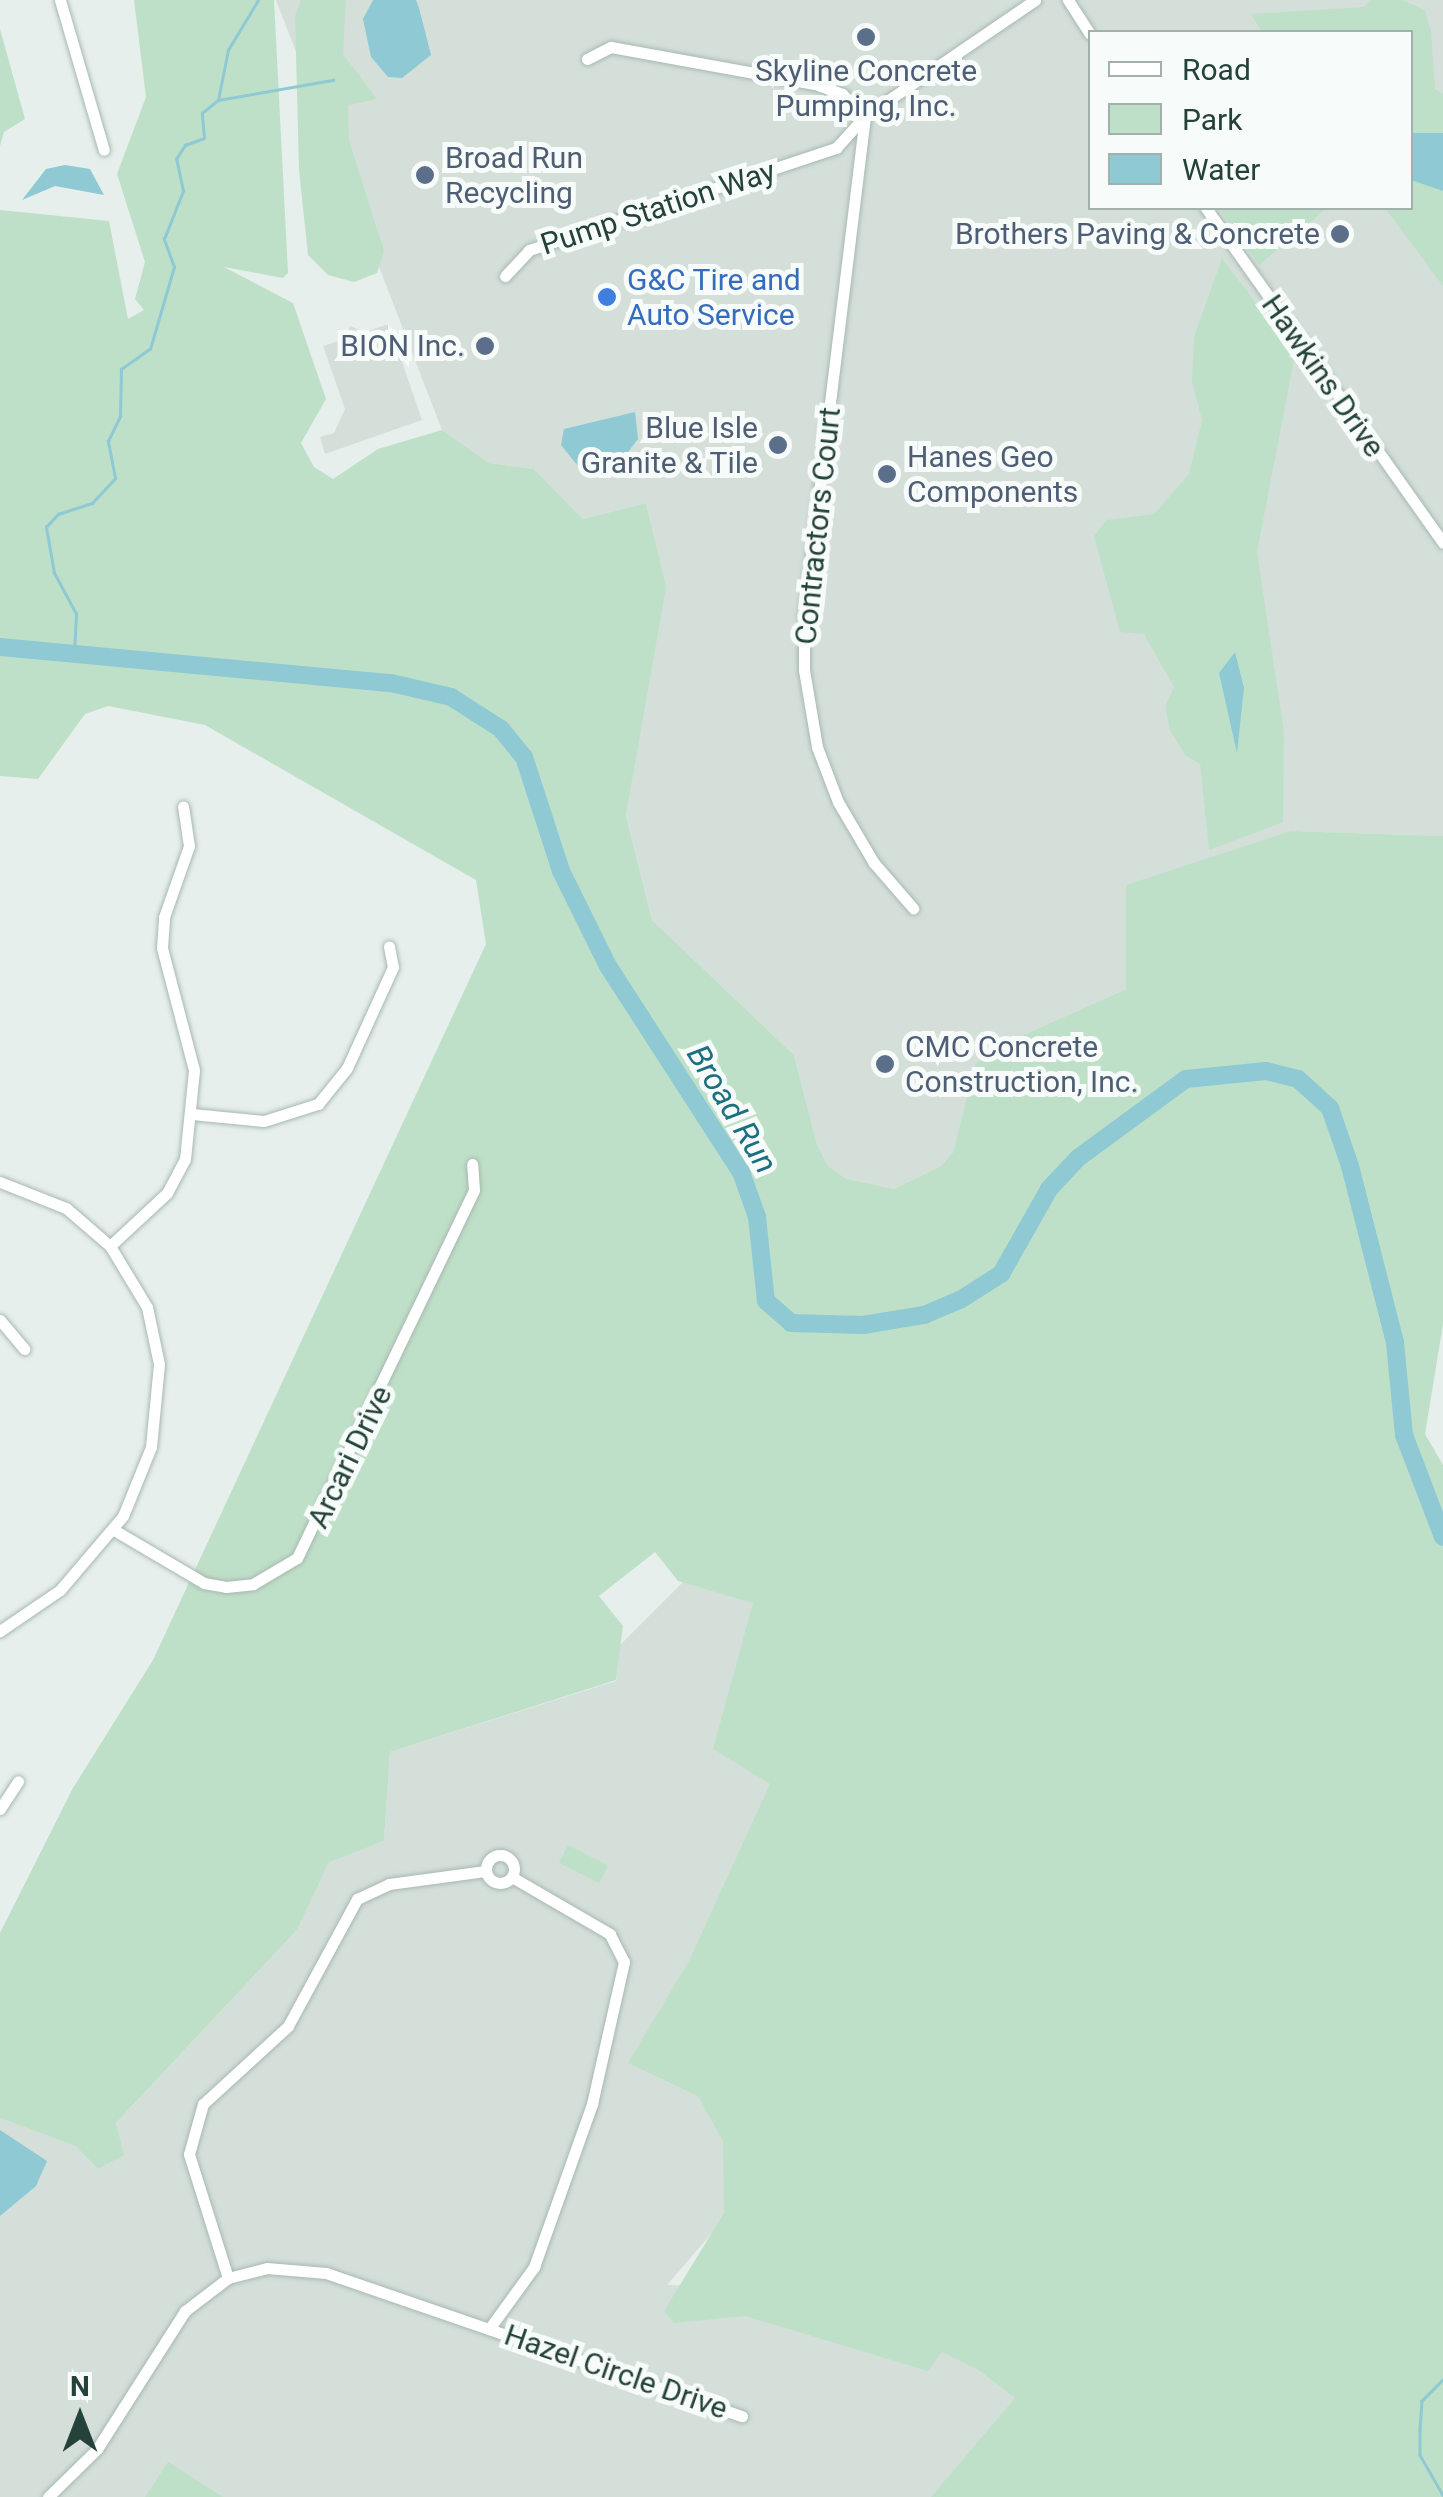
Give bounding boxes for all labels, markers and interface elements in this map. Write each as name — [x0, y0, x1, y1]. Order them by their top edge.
marker: Skyline Concrete Pumping, Inc. — [855, 26, 877, 48]
legend — [1088, 30, 1413, 210]
text: Road — [1182, 52, 1251, 87]
place label: Skyline Concrete Pumping, Inc. — [755, 53, 977, 124]
text: Park — [1182, 102, 1242, 137]
place label: Broad Run Recycling — [445, 140, 583, 210]
text: Water — [1182, 152, 1260, 187]
street label: Pump Station Way — [536, 153, 780, 263]
marker: Broad Run Recycling — [414, 164, 436, 186]
place label: Brothers Paving & Concrete — [955, 216, 1320, 252]
marker: Brothers Paving & Concrete — [1329, 223, 1351, 245]
place label: G&C Tire and Auto Service — [627, 262, 801, 332]
marker: G&C Tire and Auto Service — [596, 286, 618, 308]
street label: Hawkins Drive — [1254, 288, 1392, 464]
place label: BION Inc. — [340, 328, 465, 364]
marker: BION Inc. — [474, 335, 496, 357]
street label: Contractors Court — [788, 406, 848, 646]
place label: Blue Isle Granite & Tile — [580, 410, 758, 480]
marker: Blue Isle Granite & Tile — [767, 434, 789, 456]
place label: Hanes Geo Components — [907, 439, 1078, 510]
marker: Hanes Geo Components — [876, 463, 898, 485]
place label: CMC Concrete Construction, Inc. — [905, 1029, 1138, 1100]
water label: Broad Run — [679, 1038, 785, 1180]
marker: CMC Concrete Construction, Inc. — [874, 1053, 896, 1075]
street label: Arcari Drive — [300, 1380, 400, 1534]
street label: Hazel Circle Drive — [500, 2317, 732, 2427]
north arrow — [30, 2367, 130, 2467]
text: N — [70, 2370, 90, 2403]

